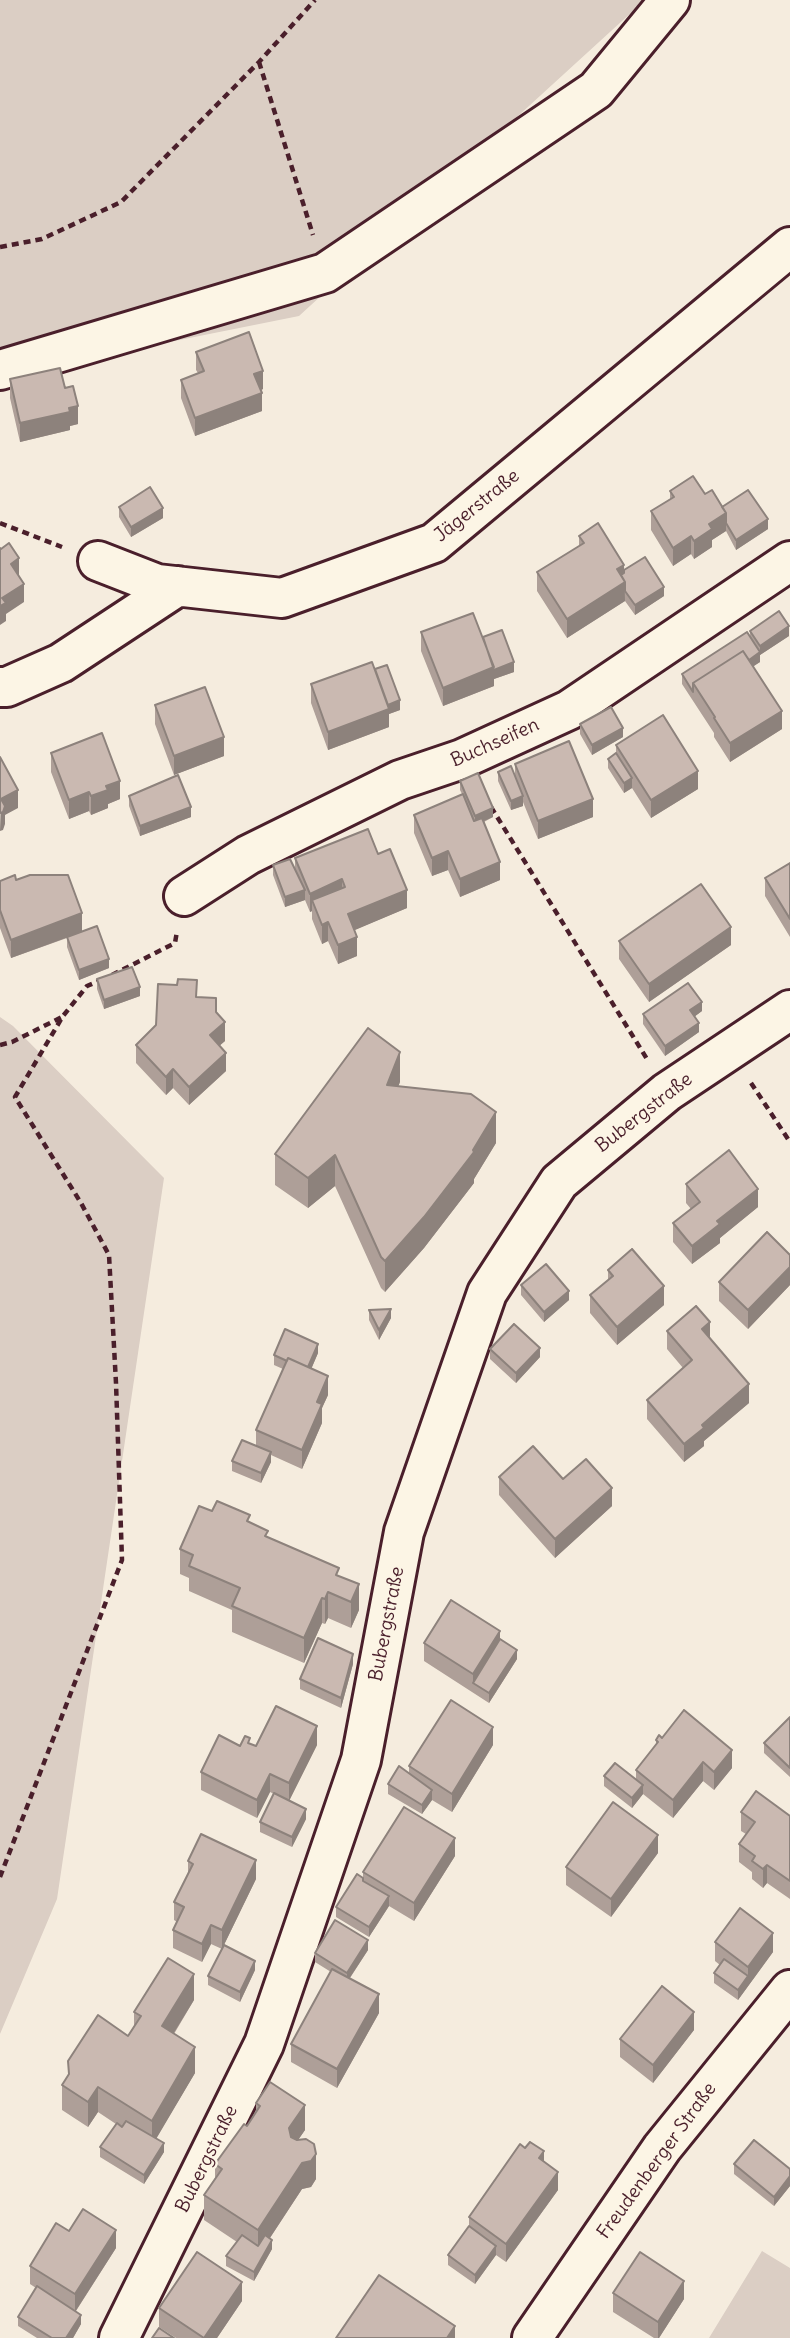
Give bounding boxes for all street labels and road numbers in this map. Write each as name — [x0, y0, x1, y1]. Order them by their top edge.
street label: Jägerstraße — [430, 465, 524, 547]
street label: Buchseifen — [447, 713, 543, 773]
street label: Bubergstraße — [591, 1068, 697, 1158]
street label: Bubergstraße — [365, 1565, 409, 1683]
street label: Freudenberger Straße — [593, 2078, 721, 2244]
street label: Bubergstraße — [171, 2102, 243, 2216]

